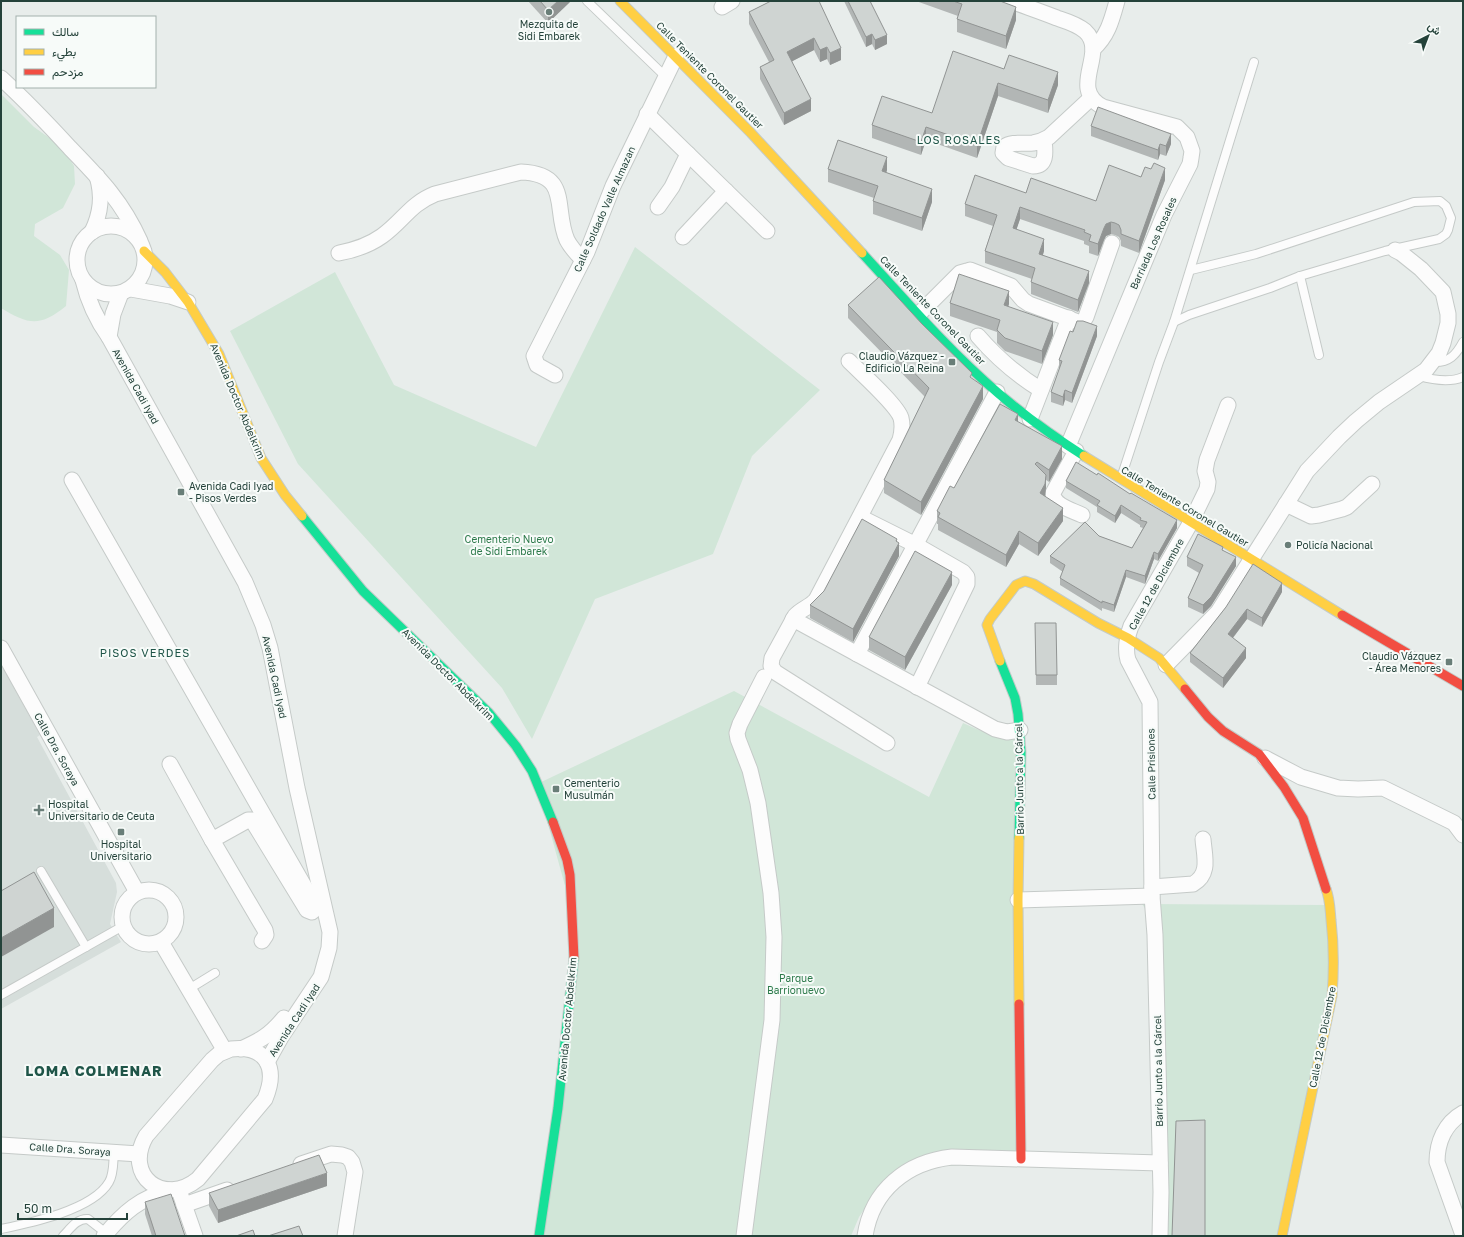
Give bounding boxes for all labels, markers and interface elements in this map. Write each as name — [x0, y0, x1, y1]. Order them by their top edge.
marker: Mezquita de Sidi Embarek — [544, 7, 554, 17]
legend — [16, 16, 156, 88]
north arrow — [1408, 16, 1448, 56]
place label: Mezquita de Sidi Embarek — [518, 18, 581, 42]
street label: Calle Teniente Coronel Gautier — [654, 19, 766, 131]
text: ش — [1425, 19, 1444, 38]
text: سالك — [52, 24, 79, 39]
text: بطيء — [52, 44, 76, 62]
text: مزدحم — [52, 64, 83, 80]
district label: LOS ROSALES — [917, 133, 1001, 146]
street label: Calle Soldado Valle Almazan — [571, 144, 637, 274]
street label: Barriada Los Rosales — [1127, 195, 1179, 291]
street label: Calle Teniente Coronel Gautier — [878, 253, 988, 367]
street label: Avenida Doctor Abdelkrim — [208, 341, 268, 461]
street label: Avenida Cadi Iyad — [110, 346, 162, 426]
place label: Claudio Vázquez - Edificio La Reina — [859, 350, 944, 374]
marker: Claudio Vázquez - Edificio La Reina — [947, 357, 957, 367]
street label: Calle Teniente Coronel Gautier — [1119, 463, 1251, 549]
place label: Avenida Cadi Iyad - Pisos Verdes — [189, 480, 273, 504]
marker: Avenida Cadi Iyad - Pisos Verdes — [176, 487, 186, 497]
park label: Cementerio Nuevo de Sidi Embarek — [465, 533, 553, 557]
street label: Calle 12 de Diciembre — [1126, 536, 1186, 632]
place label: Policía Nacional — [1296, 539, 1373, 551]
marker: Policía Nacional — [1283, 540, 1293, 550]
street label: Avenida Doctor Abdelkrim — [400, 626, 496, 722]
street label: Avenida Cadi Iyad — [260, 634, 290, 720]
district label: PISOS VERDES — [100, 646, 190, 659]
place label: Claudio Vázquez - Área Menores — [1362, 650, 1441, 674]
marker: Claudio Vázquez - Área Menores — [1444, 657, 1454, 667]
street label: Calle Dra. Soraya — [32, 710, 82, 788]
street label: Barrio Junto a la Cárcel — [1012, 723, 1026, 835]
street label: Calle Prisiones — [1144, 728, 1158, 800]
place label: Cementerio Musulmán — [564, 777, 620, 801]
marker: Cementerio Musulmán — [551, 784, 561, 794]
place label: Hospital Universitario de Ceuta — [48, 798, 155, 822]
marker: Hospital Universitario de Ceuta — [33, 804, 45, 816]
marker: Hospital Universitario — [116, 827, 126, 837]
place label: Hospital Universitario — [90, 838, 152, 862]
street label: Avenida Doctor Abdelkrim — [556, 956, 578, 1081]
park label: Parque Barrionuevo — [767, 972, 825, 996]
street label: Avenida Cadi Iyad — [266, 981, 322, 1059]
street label: Calle 12 de Diciembre — [1306, 985, 1338, 1089]
street label: Barrio Junto a la Cárcel — [1151, 1015, 1165, 1127]
district label: LOMA COLMENAR — [25, 1062, 163, 1079]
street label: Calle Dra. Soraya — [29, 1140, 111, 1158]
scale bar — [18, 1195, 127, 1221]
text: 50 m — [24, 1201, 52, 1216]

